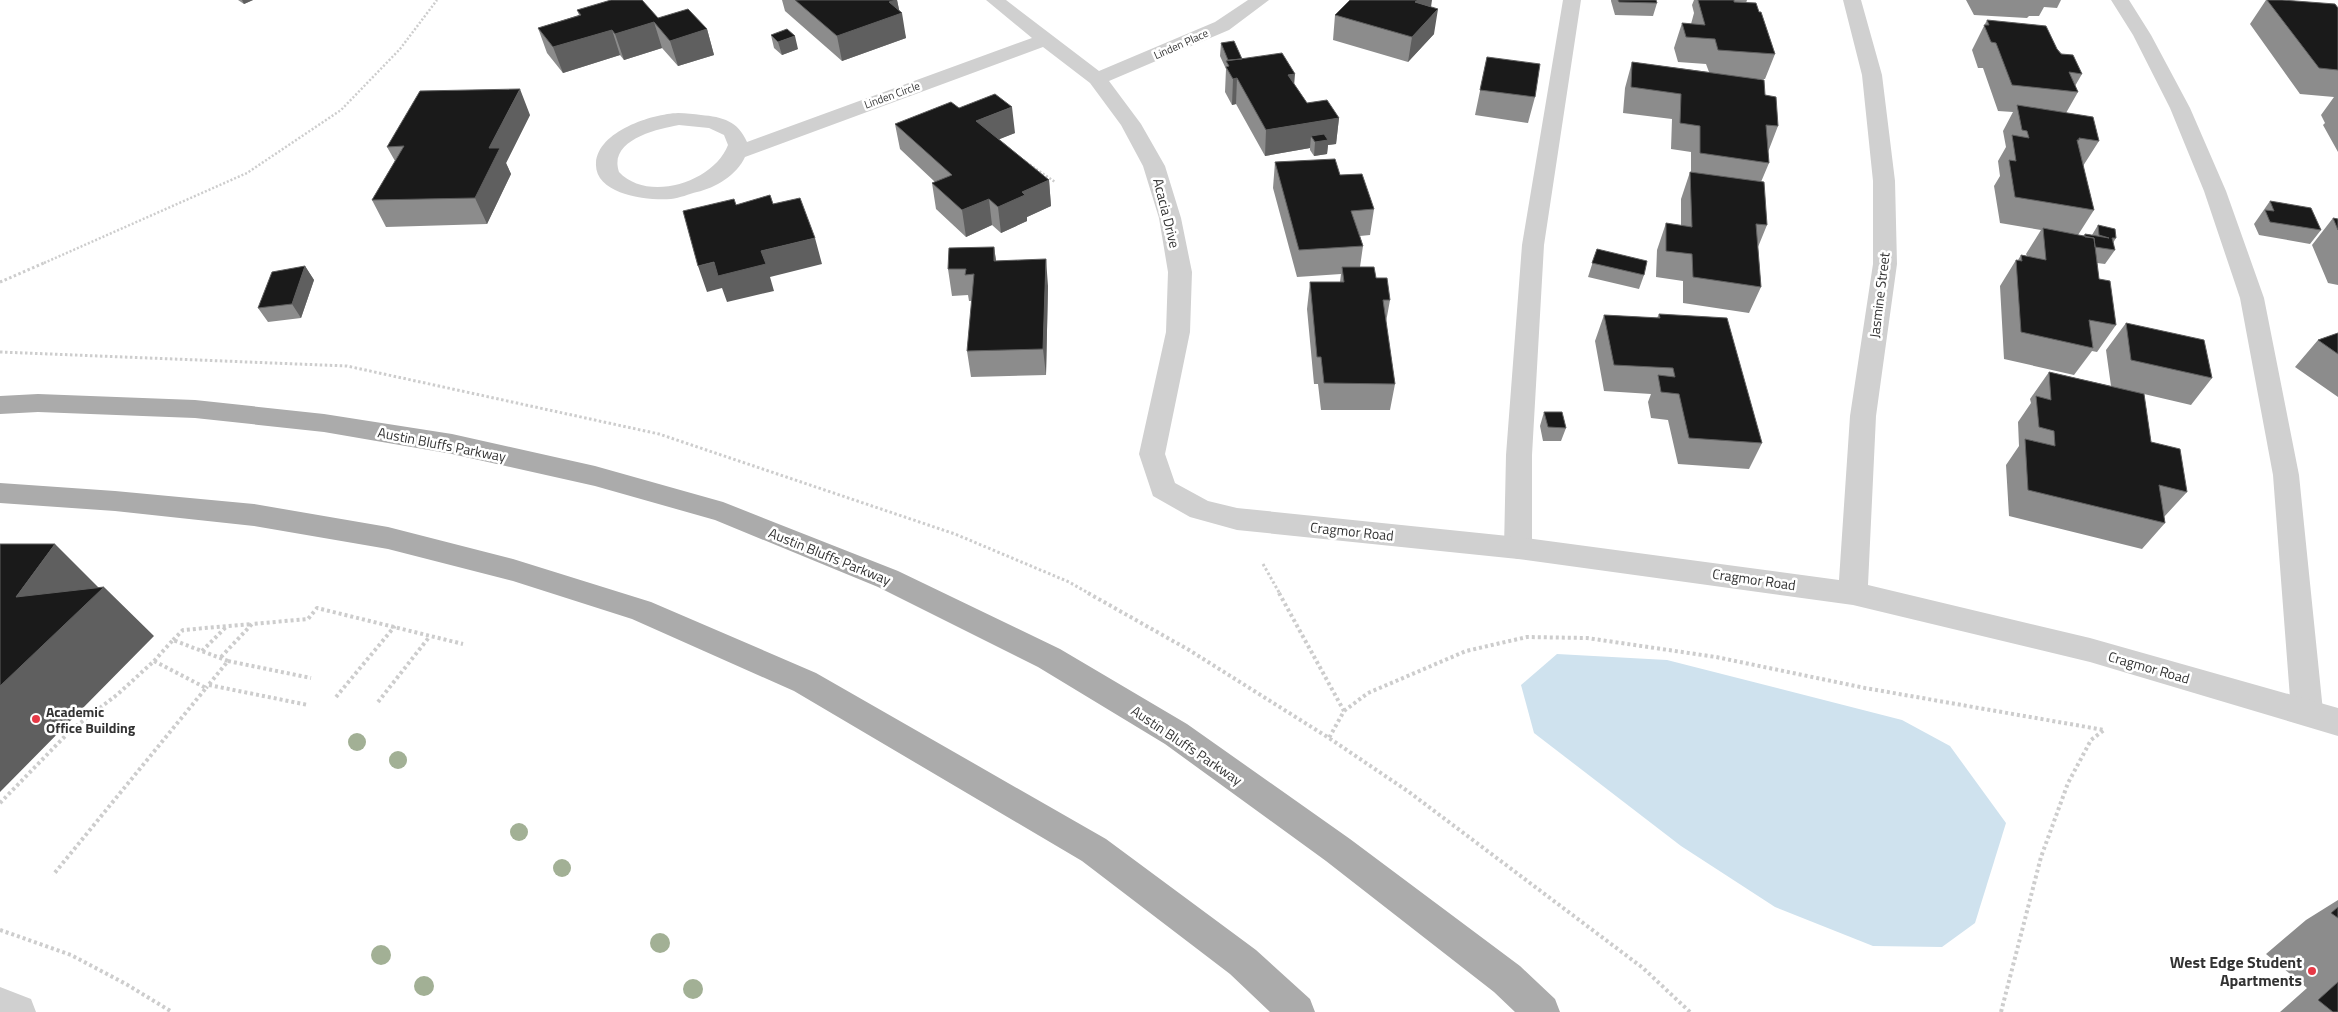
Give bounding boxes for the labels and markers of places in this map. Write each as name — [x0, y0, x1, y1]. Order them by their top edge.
place label: Academic Office Building — [46, 701, 136, 738]
marker: Academic Office Building — [30, 713, 42, 725]
place label: West Edge Student Apartments — [2170, 950, 2302, 992]
marker: West Edge Student Apartments — [2306, 965, 2318, 977]

